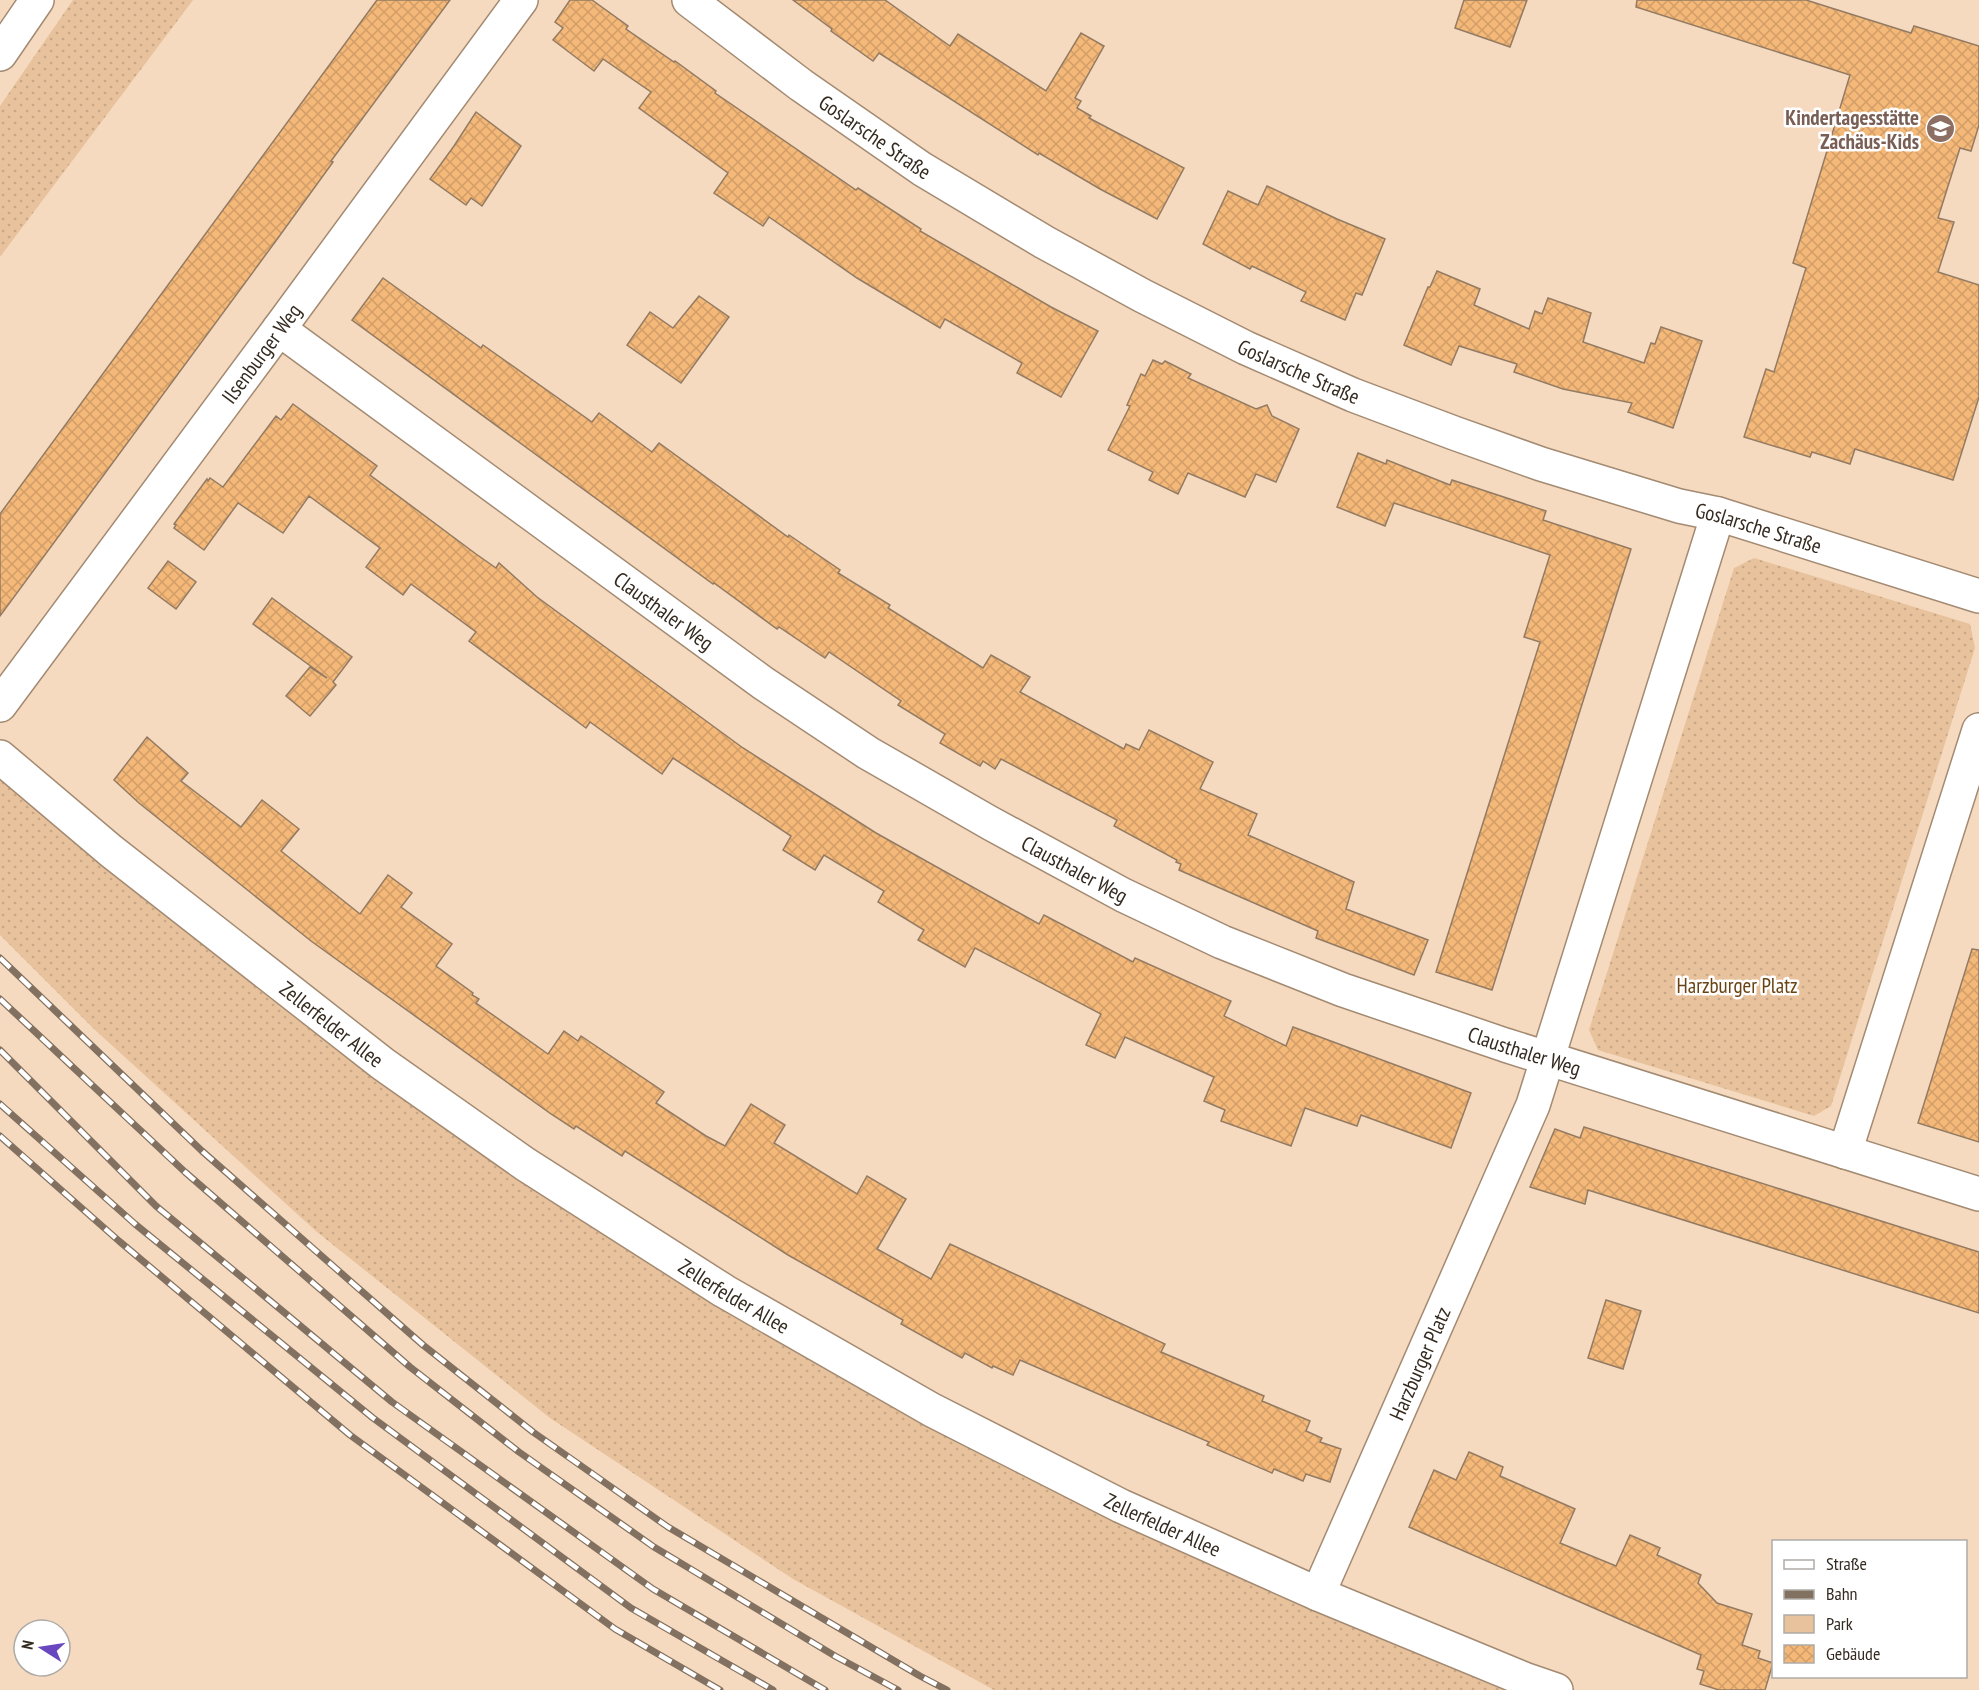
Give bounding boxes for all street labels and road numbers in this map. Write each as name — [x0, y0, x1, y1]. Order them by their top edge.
street label: Goslarsche Straße — [814, 88, 936, 185]
street label: Ilsenburger Weg — [215, 298, 307, 408]
street label: Goslarsche Straße — [1233, 333, 1364, 410]
street label: Goslarsche Straße — [1693, 496, 1825, 559]
street label: Clausthaler Weg — [609, 565, 719, 656]
street label: Clausthaler Weg — [1017, 829, 1133, 909]
street label: Zellerfelder Allee — [275, 975, 389, 1073]
street label: Clausthaler Weg — [1465, 1020, 1584, 1082]
street label: Zellerfelder Allee — [674, 1252, 795, 1339]
street label: Harzburger Platz — [1383, 1302, 1456, 1424]
street label: Zellerfelder Allee — [1100, 1486, 1225, 1562]

